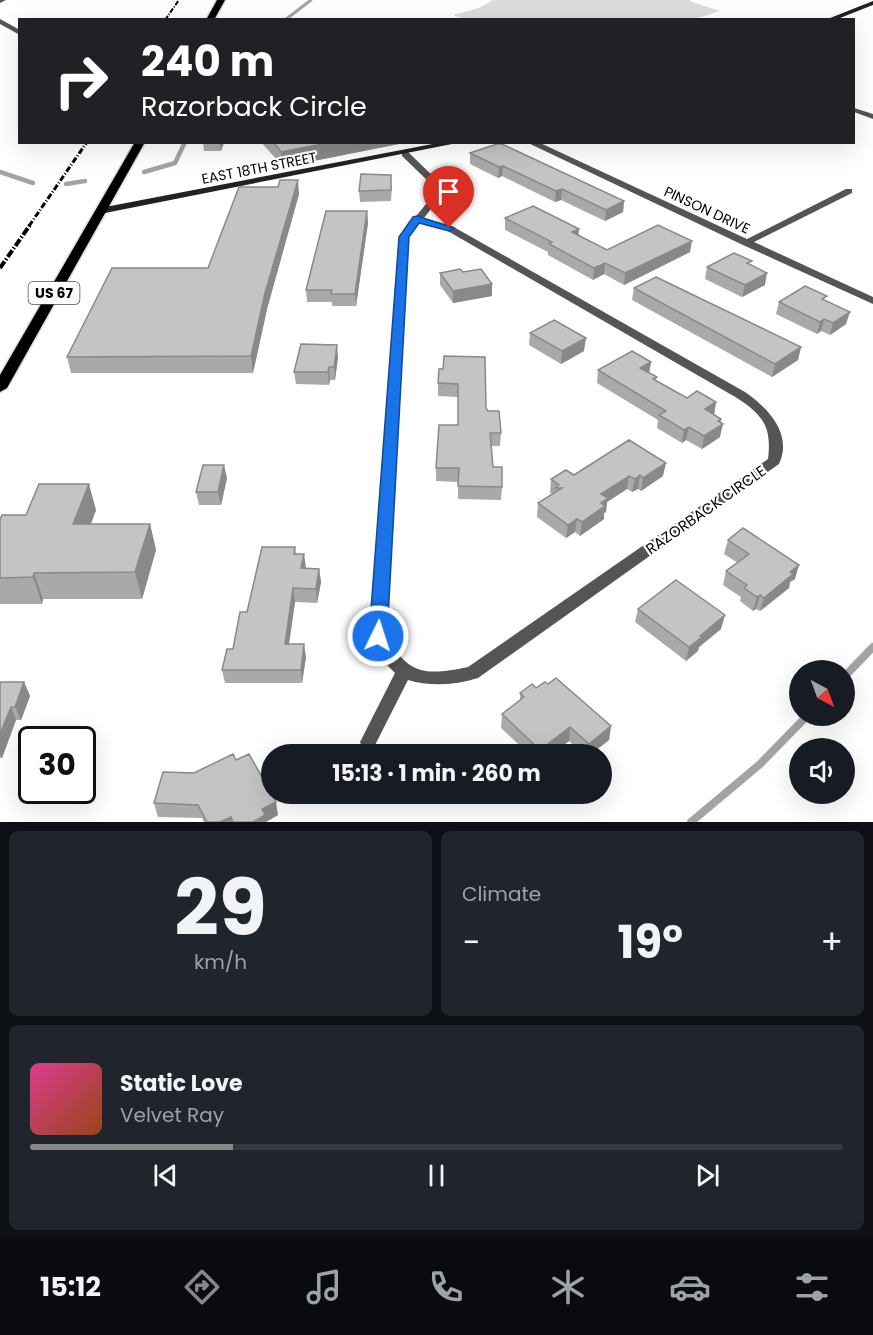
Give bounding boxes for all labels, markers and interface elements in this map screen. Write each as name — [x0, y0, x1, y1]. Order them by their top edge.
text: 240 m — [141, 32, 274, 91]
icon: right — [42, 42, 120, 120]
text: Razorback Circle — [141, 88, 367, 125]
street label: EAST 18TH STREET — [200, 147, 319, 189]
pin — [423, 166, 474, 228]
icon: arrive — [432, 175, 465, 208]
street label: PINSON DRIVE — [661, 181, 753, 239]
road number: US 67 — [28, 282, 80, 304]
street label: RAZORBACK CIRCLE — [641, 460, 770, 559]
position arrow — [346, 604, 410, 668]
north arrow — [789, 660, 855, 726]
map controls — [789, 660, 855, 804]
speed limit sign: 30 — [18, 726, 96, 804]
button: sound — [789, 738, 855, 804]
text: 15:13 · 1 min · 260 m — [332, 758, 541, 789]
text: 29 — [174, 853, 267, 962]
text: Climate — [462, 880, 541, 908]
text: 19° — [618, 911, 683, 974]
text: − — [462, 919, 480, 966]
text: + — [820, 919, 843, 966]
text: km/h — [194, 948, 247, 976]
text: Static Love — [120, 1068, 243, 1099]
text: Velvet Ray — [120, 1101, 224, 1129]
icon: previous — [149, 1159, 182, 1192]
icon: pause — [420, 1159, 453, 1192]
icon: next — [691, 1159, 724, 1192]
icon: directions — [181, 1266, 223, 1308]
icon: music — [303, 1266, 345, 1308]
icon: phone — [425, 1266, 467, 1308]
icon: climate — [547, 1266, 589, 1308]
icon: car — [669, 1266, 711, 1308]
icon: filters — [791, 1266, 833, 1308]
text: 15:12 — [40, 1268, 101, 1305]

